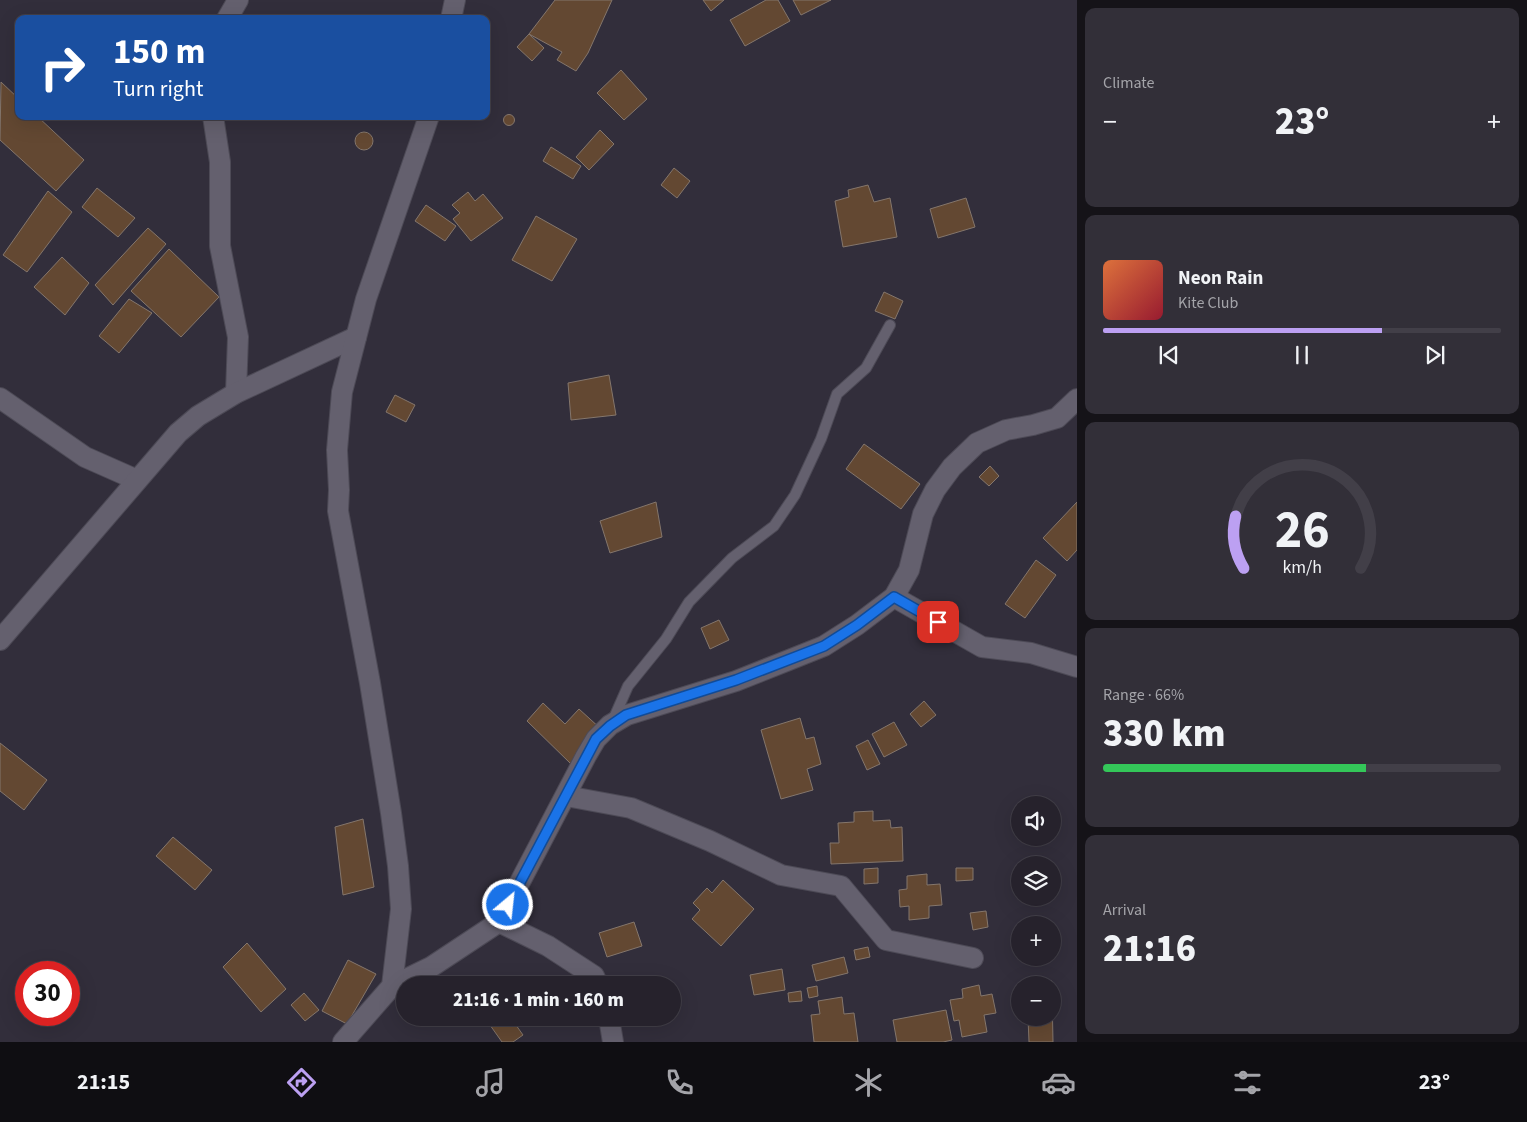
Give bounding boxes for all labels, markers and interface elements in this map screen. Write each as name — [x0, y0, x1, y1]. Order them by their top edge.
text: 150 m — [113, 27, 205, 77]
icon: right — [30, 35, 95, 100]
text: Climate — [1103, 72, 1154, 94]
text: Turn right — [113, 73, 203, 105]
text: 23° — [1275, 95, 1329, 149]
text: − — [1103, 102, 1117, 142]
text: + — [1487, 102, 1501, 142]
text: Neon Rain — [1178, 265, 1263, 292]
text: Kite Club — [1178, 292, 1238, 314]
icon: previous — [1155, 341, 1183, 369]
icon: pause — [1288, 341, 1316, 369]
icon: next — [1421, 341, 1449, 369]
text: 26 — [1275, 494, 1329, 568]
text: km/h — [1282, 555, 1322, 580]
pin — [917, 601, 959, 643]
icon: arrive — [924, 608, 952, 636]
text: Range · 66% — [1103, 684, 1184, 706]
text: 330 km — [1103, 707, 1225, 761]
map controls — [1011, 796, 1061, 1026]
button: sound — [1011, 796, 1061, 846]
button: layers — [1011, 856, 1061, 906]
position arrow — [481, 878, 533, 930]
text: Arrival — [1103, 899, 1146, 921]
button: + — [1011, 916, 1061, 966]
text: 21:16 — [1103, 922, 1196, 976]
speed limit sign: 30 — [15, 961, 80, 1026]
button: − — [1011, 976, 1061, 1026]
text: 21:16 · 1 min · 160 m — [453, 987, 624, 1014]
icon: directions — [284, 1065, 319, 1100]
icon: music — [473, 1065, 508, 1100]
icon: phone — [662, 1065, 697, 1100]
icon: climate — [851, 1065, 886, 1100]
icon: car — [1041, 1065, 1076, 1100]
icon: filters — [1230, 1065, 1265, 1100]
text: 21:15 — [77, 1066, 130, 1098]
text: 23° — [1419, 1066, 1450, 1098]

